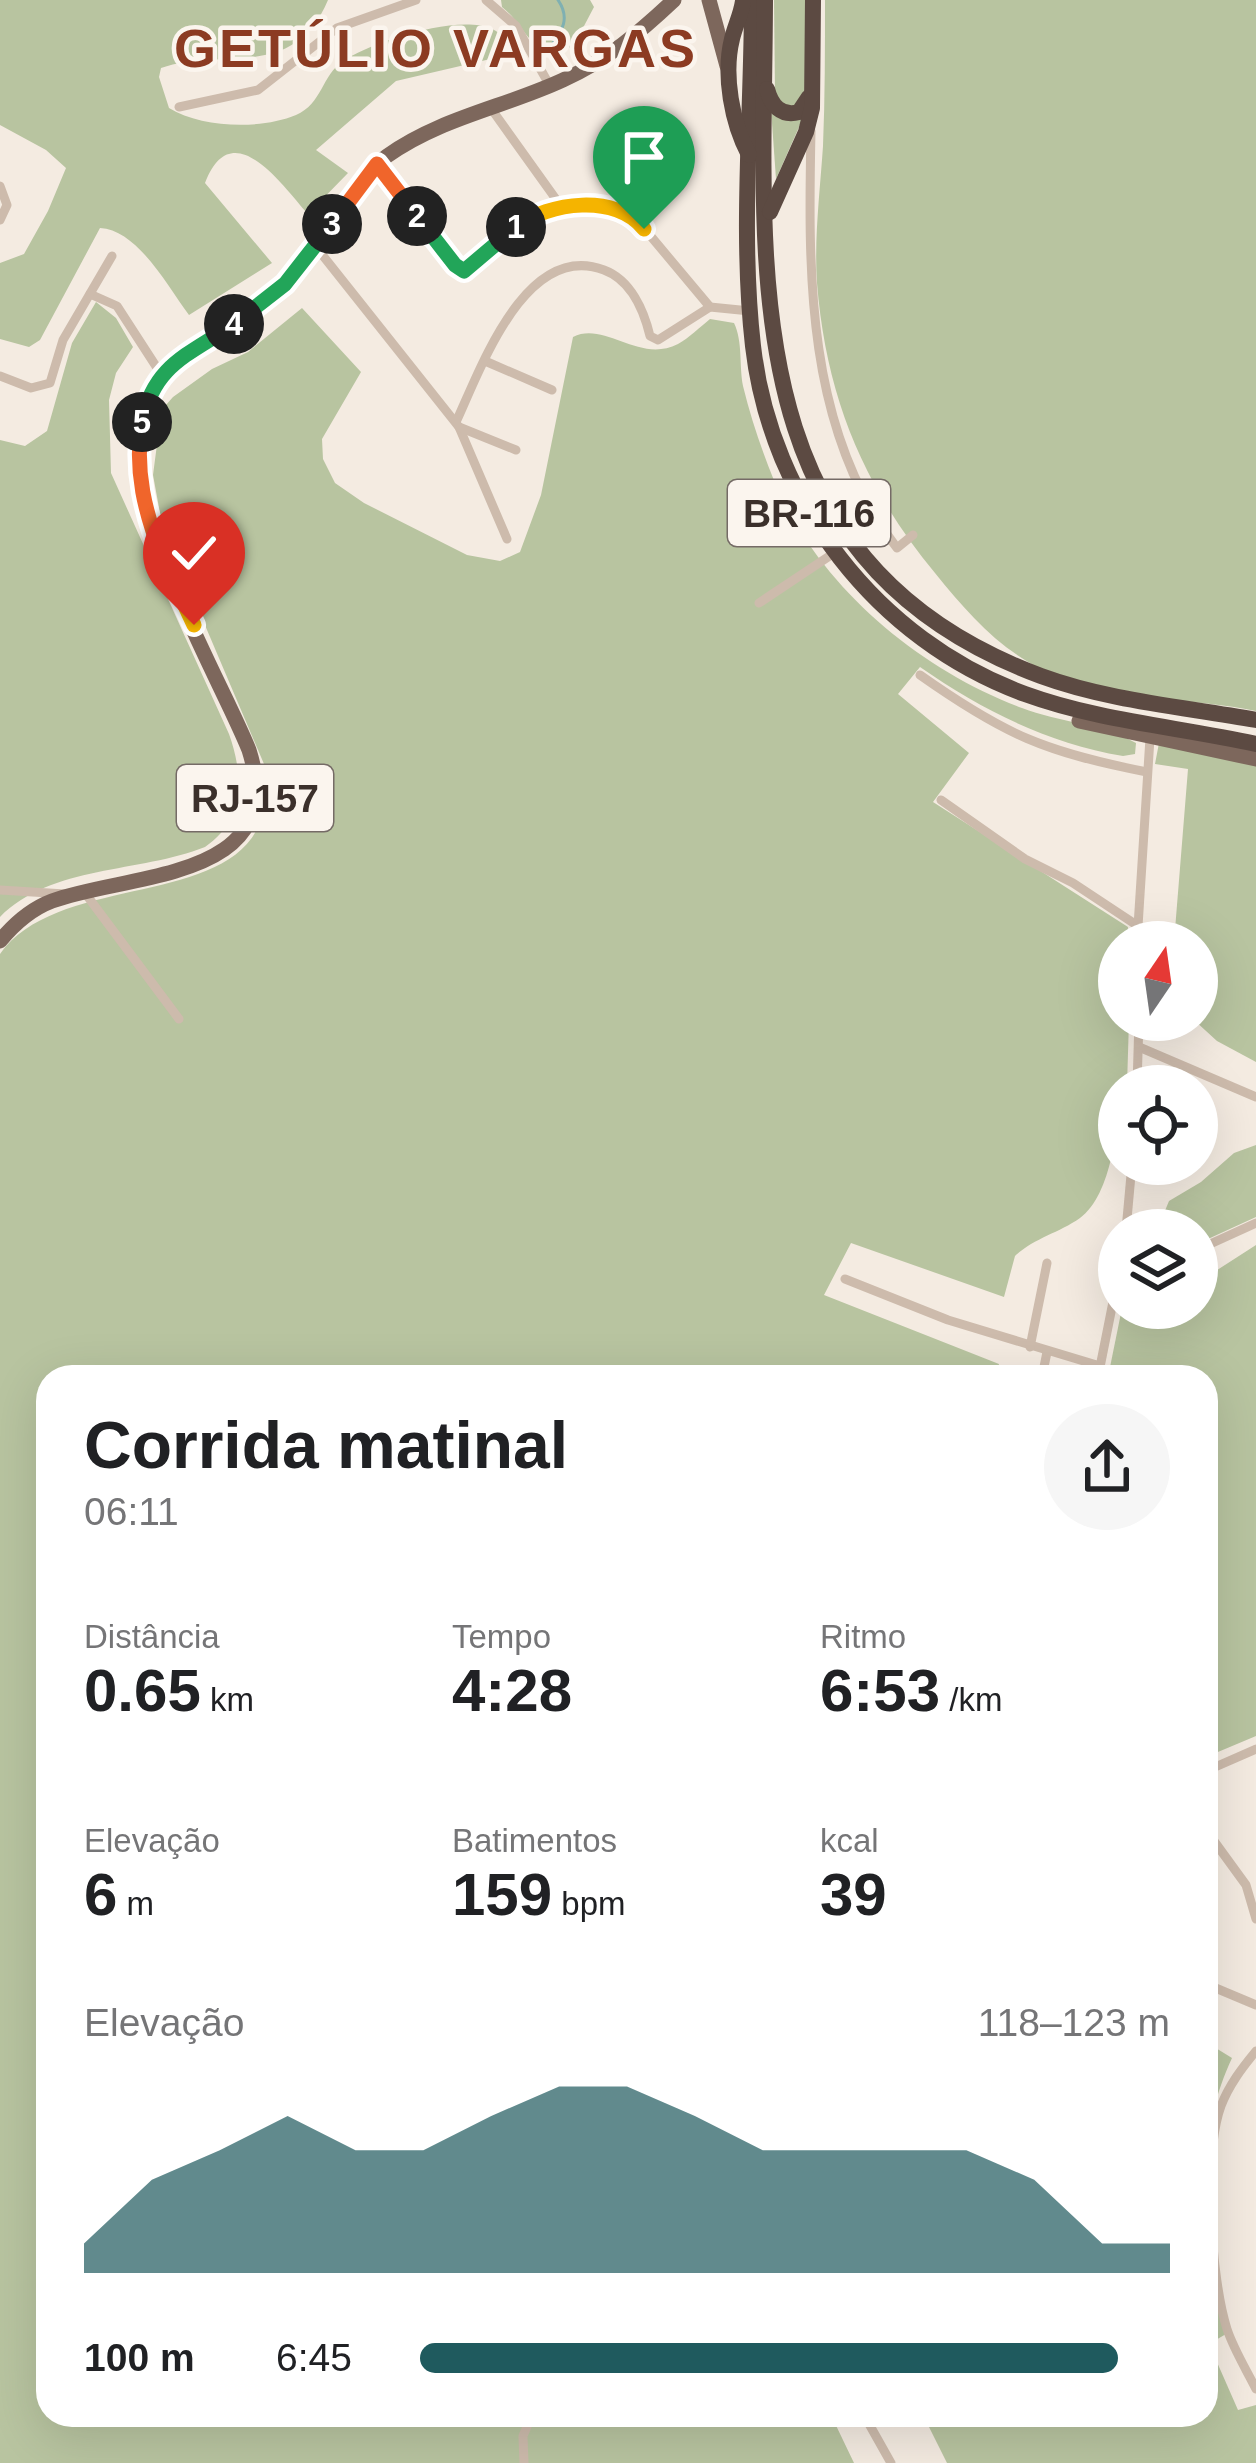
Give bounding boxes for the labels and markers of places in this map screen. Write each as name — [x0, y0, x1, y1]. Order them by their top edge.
pin — [593, 106, 695, 229]
pin: 2 — [387, 186, 447, 246]
pin: 3 — [302, 194, 362, 254]
pin: 1 — [486, 197, 546, 257]
pin: 4 — [204, 294, 264, 354]
pin: 5 — [112, 392, 172, 452]
pin — [143, 502, 245, 625]

